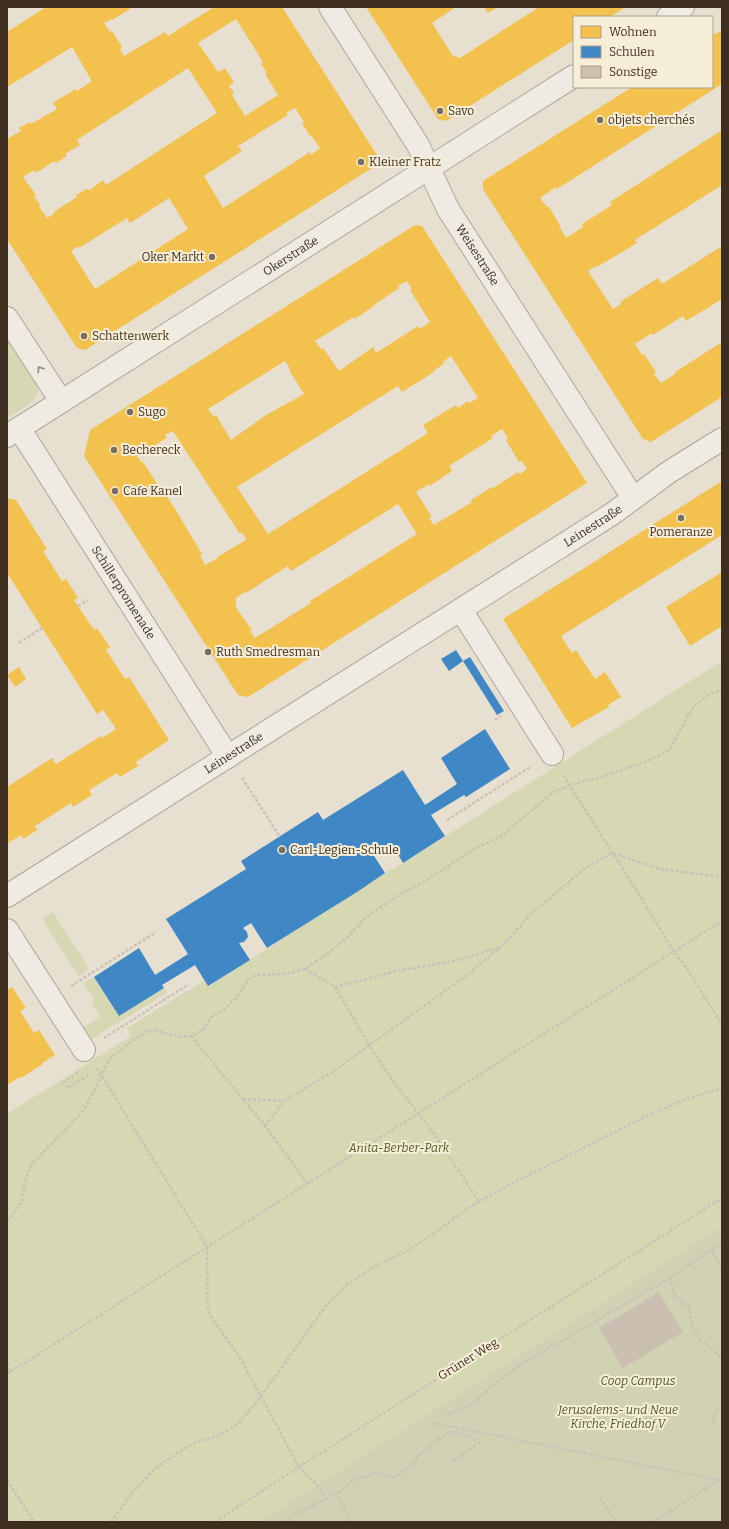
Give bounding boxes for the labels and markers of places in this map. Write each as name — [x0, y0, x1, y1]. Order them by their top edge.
place label: Savo — [448, 104, 474, 118]
marker: Savo — [435, 106, 445, 116]
place label: objets cherchés — [608, 113, 695, 127]
marker: objets cherchés — [595, 115, 605, 125]
place label: Kleiner Fratz — [369, 155, 441, 169]
marker: Kleiner Fratz — [356, 157, 366, 167]
place label: Oker Markt — [141, 250, 205, 264]
marker: Oker Markt — [207, 252, 217, 262]
place label: Schattenwerk — [92, 329, 169, 343]
marker: Schattenwerk — [79, 331, 89, 341]
place label: Sugo — [138, 405, 166, 419]
marker: Sugo — [125, 407, 135, 417]
place label: Bechereck — [122, 443, 181, 457]
marker: Bechereck — [109, 445, 119, 455]
place label: Cafe Kanel — [123, 484, 183, 498]
marker: Cafe Kanel — [110, 486, 120, 496]
marker: Pomeranze — [676, 513, 686, 523]
place label: Pomeranze — [649, 525, 713, 539]
place label: Ruth Smedresman — [216, 645, 321, 659]
marker: Ruth Smedresman — [203, 647, 213, 657]
place label: Carl-Legien-Schule — [290, 843, 399, 857]
marker: Carl-Legien-Schule — [277, 845, 287, 855]

